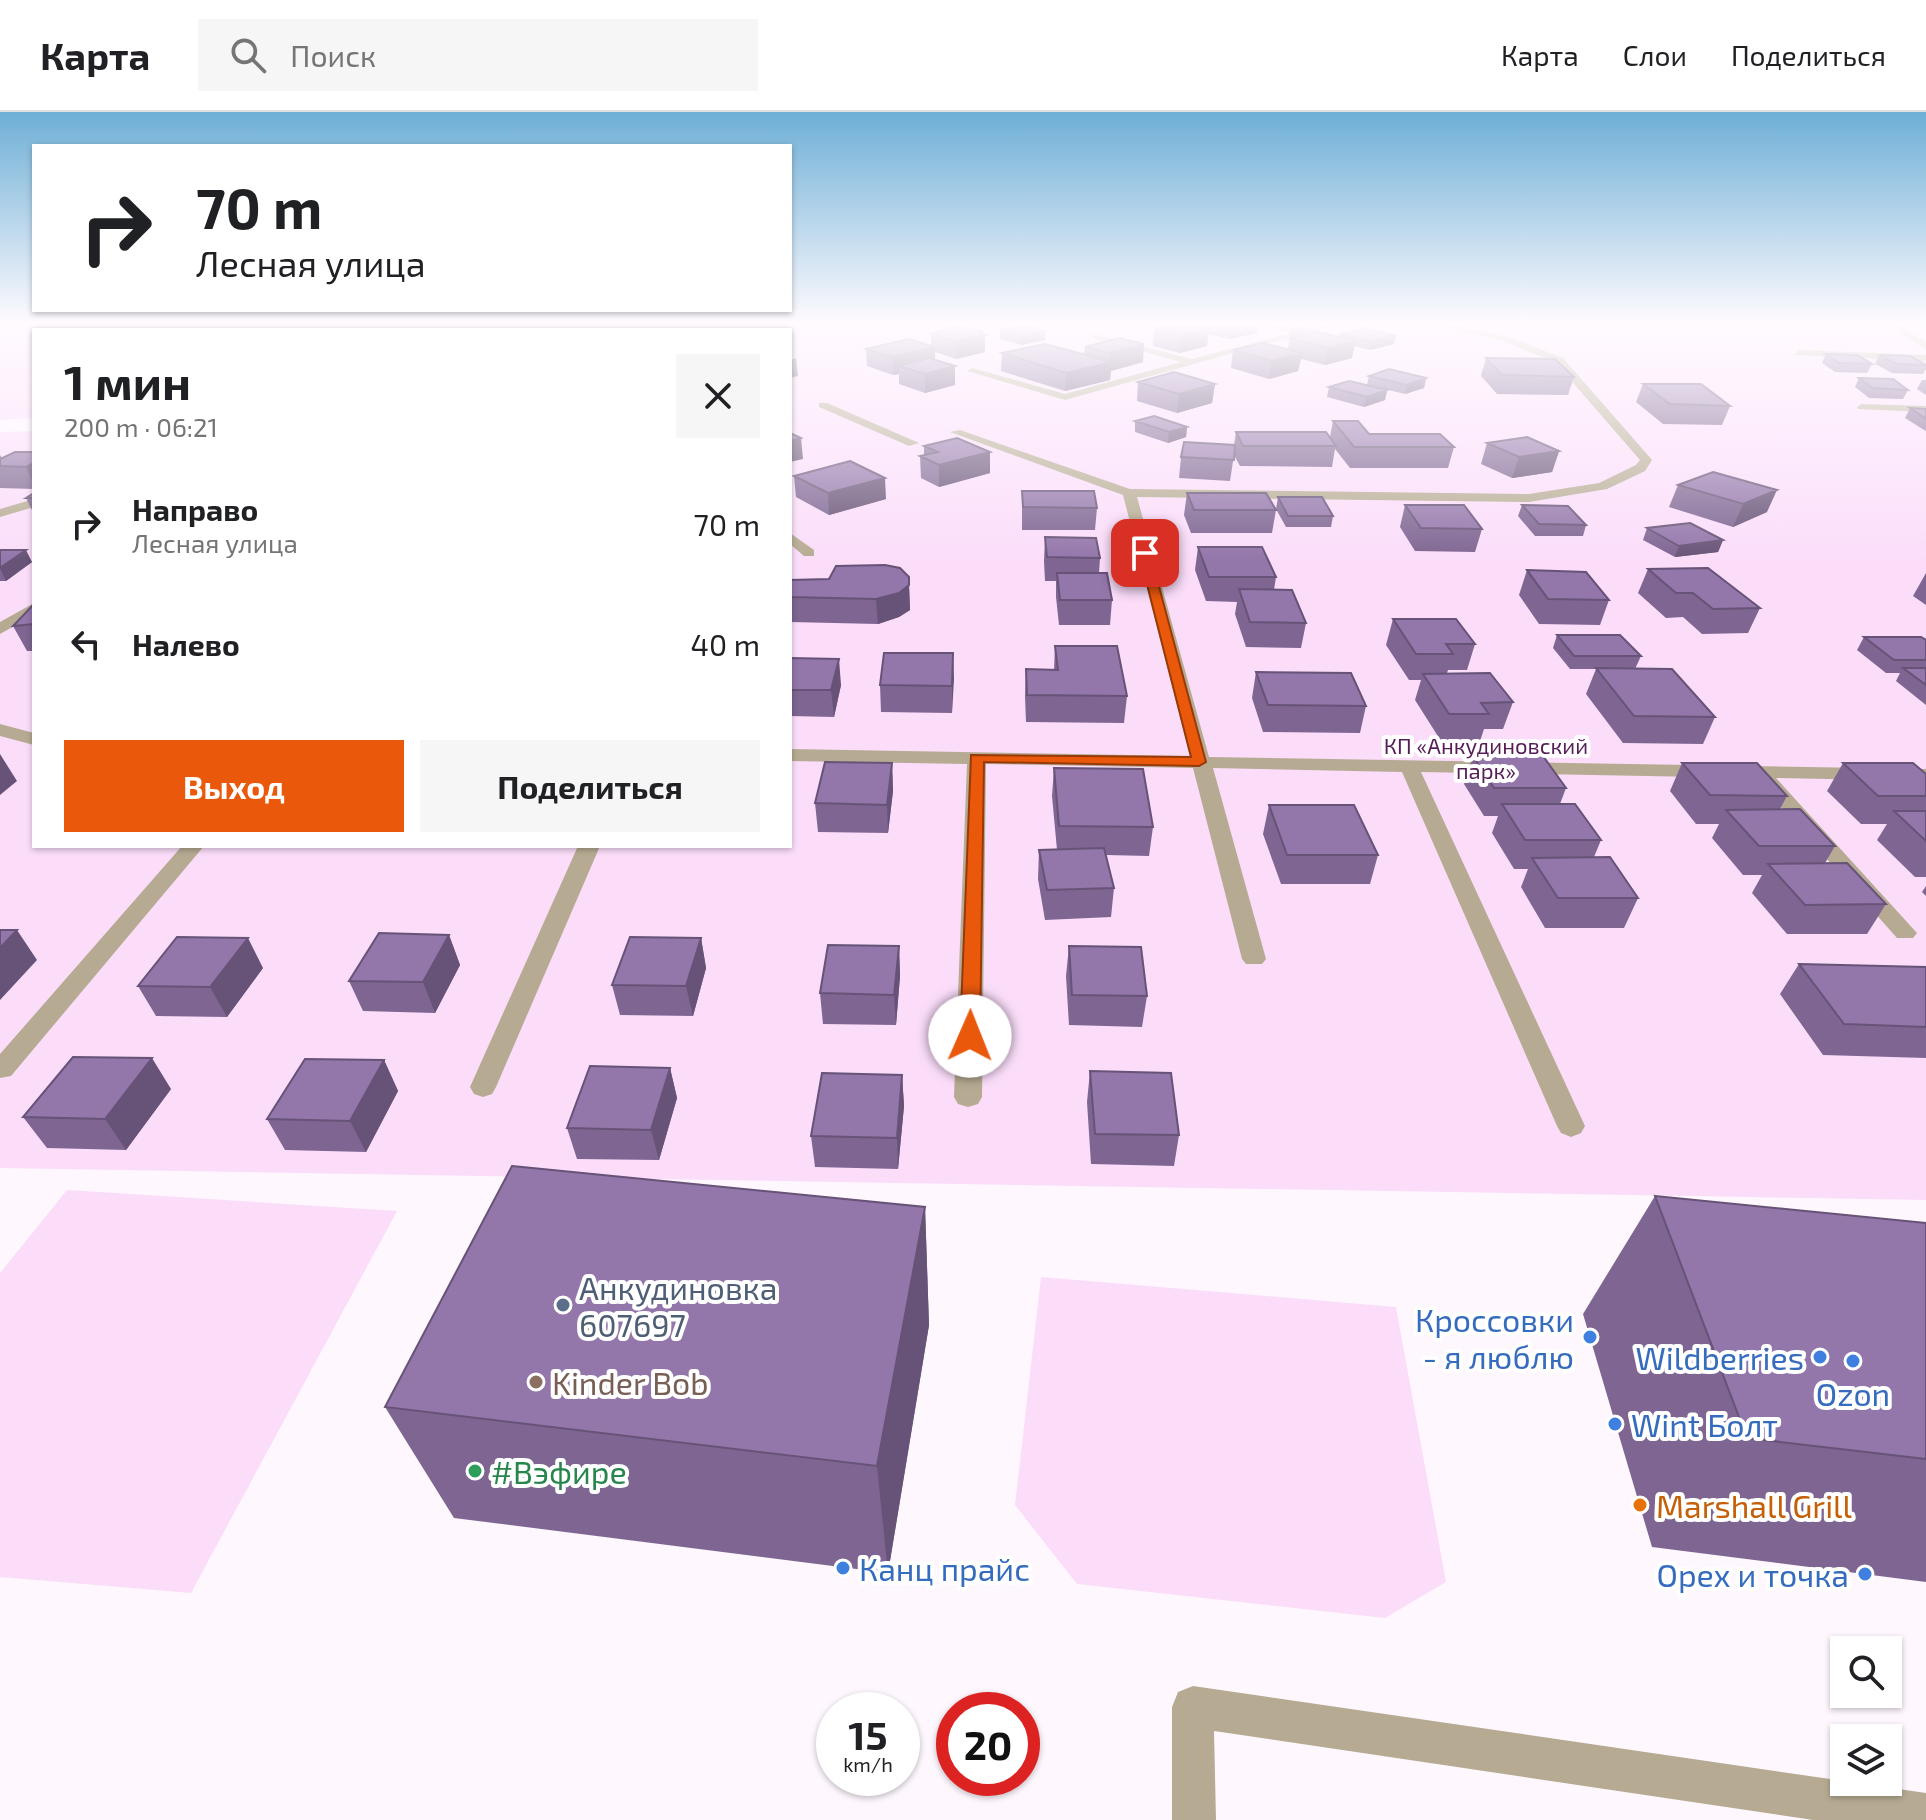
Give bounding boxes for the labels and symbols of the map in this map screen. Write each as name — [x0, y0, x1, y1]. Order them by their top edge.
pin — [1111, 519, 1179, 587]
park label: КП «Анкудиновский парк» — [1384, 732, 1588, 783]
position arrow — [928, 994, 1012, 1078]
place label: Анкудиновка 607697 — [579, 1268, 777, 1343]
marker: Анкудиновка 607697 — [554, 1296, 572, 1314]
place label: Кроссовки - я люблю — [1415, 1300, 1574, 1375]
marker: Кроссовки - я люблю — [1581, 1328, 1599, 1346]
place label: Wildberries — [1635, 1338, 1804, 1376]
marker: Wildberries — [1811, 1348, 1829, 1366]
marker: Ozon — [1844, 1352, 1862, 1370]
place label: Kinder Bob — [552, 1363, 709, 1401]
marker: Kinder Bob — [527, 1373, 545, 1391]
place label: Ozon — [1816, 1374, 1890, 1412]
place label: Wint Болт — [1631, 1405, 1778, 1443]
marker: Wint Болт — [1606, 1415, 1624, 1433]
place label: #Вэфире — [491, 1452, 627, 1490]
marker: #Вэфире — [466, 1462, 484, 1480]
place label: Marshall Grill — [1656, 1486, 1853, 1524]
marker: Marshall Grill — [1631, 1496, 1649, 1514]
place label: Канц прайс — [859, 1549, 1030, 1587]
place label: Орех и точка — [1657, 1555, 1849, 1593]
marker: Канц прайс — [834, 1559, 852, 1577]
marker: Орех и точка — [1856, 1565, 1874, 1583]
speed limit sign: 20 — [936, 1692, 1040, 1796]

